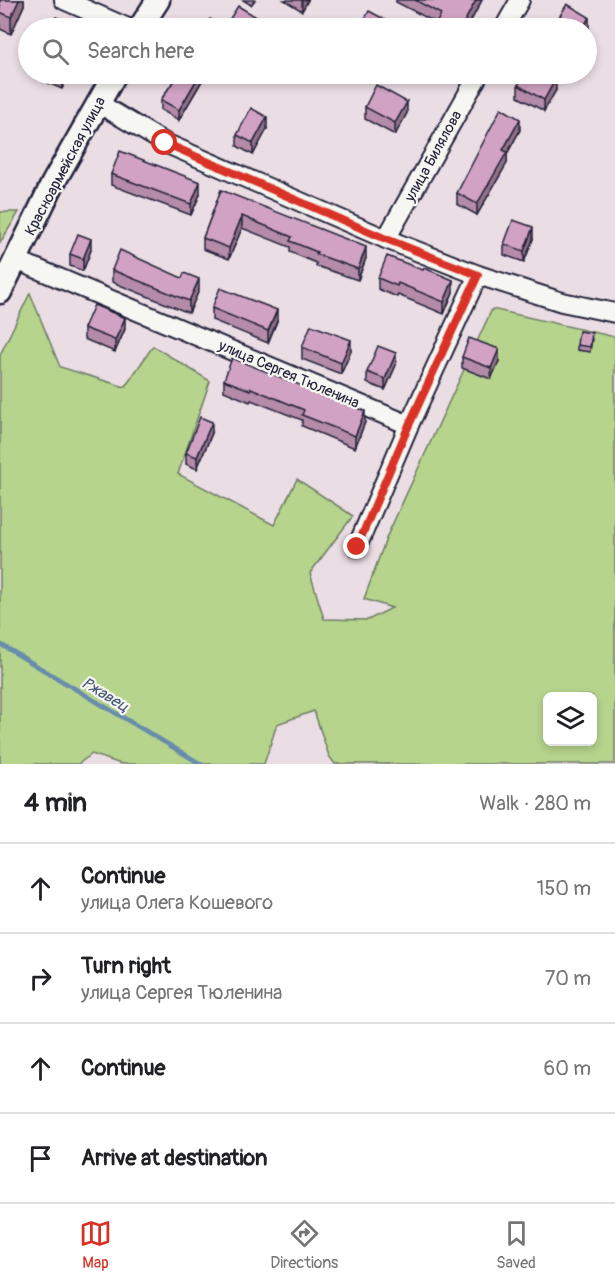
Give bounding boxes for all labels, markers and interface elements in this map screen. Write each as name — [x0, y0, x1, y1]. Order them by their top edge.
search box — [18, 18, 597, 84]
icon: search — [39, 35, 72, 68]
text: Search here — [87, 37, 194, 65]
street label: Красноармейская улица — [21, 94, 110, 239]
street label: улица Билялова — [400, 107, 466, 206]
route start — [151, 129, 177, 155]
street label: улица Сергея Тюленина — [215, 336, 362, 413]
route end — [343, 533, 369, 559]
water label: Ржавец — [78, 673, 133, 717]
map controls — [543, 692, 597, 746]
button: layers — [543, 692, 597, 746]
text: 4 min — [24, 787, 87, 819]
text: Walk · 280 m — [479, 791, 591, 816]
text: Continue — [81, 862, 165, 890]
icon: ahead — [24, 872, 57, 905]
text: 150 m — [537, 876, 591, 901]
text: улица Олега Кошевого — [81, 890, 273, 915]
text: Turn right — [81, 952, 171, 980]
icon: right — [24, 962, 57, 995]
text: 70 m — [545, 966, 591, 991]
text: улица Сергея Тюленина — [81, 980, 282, 1005]
icon: ahead — [24, 1052, 57, 1085]
text: Continue — [81, 1054, 165, 1082]
text: 60 m — [544, 1056, 591, 1081]
icon: arrive — [24, 1142, 57, 1175]
text: Arrive at destination — [81, 1144, 267, 1172]
tab: Map — [79, 1217, 112, 1273]
tab: Directions — [270, 1217, 338, 1273]
tab: Saved — [496, 1217, 536, 1273]

